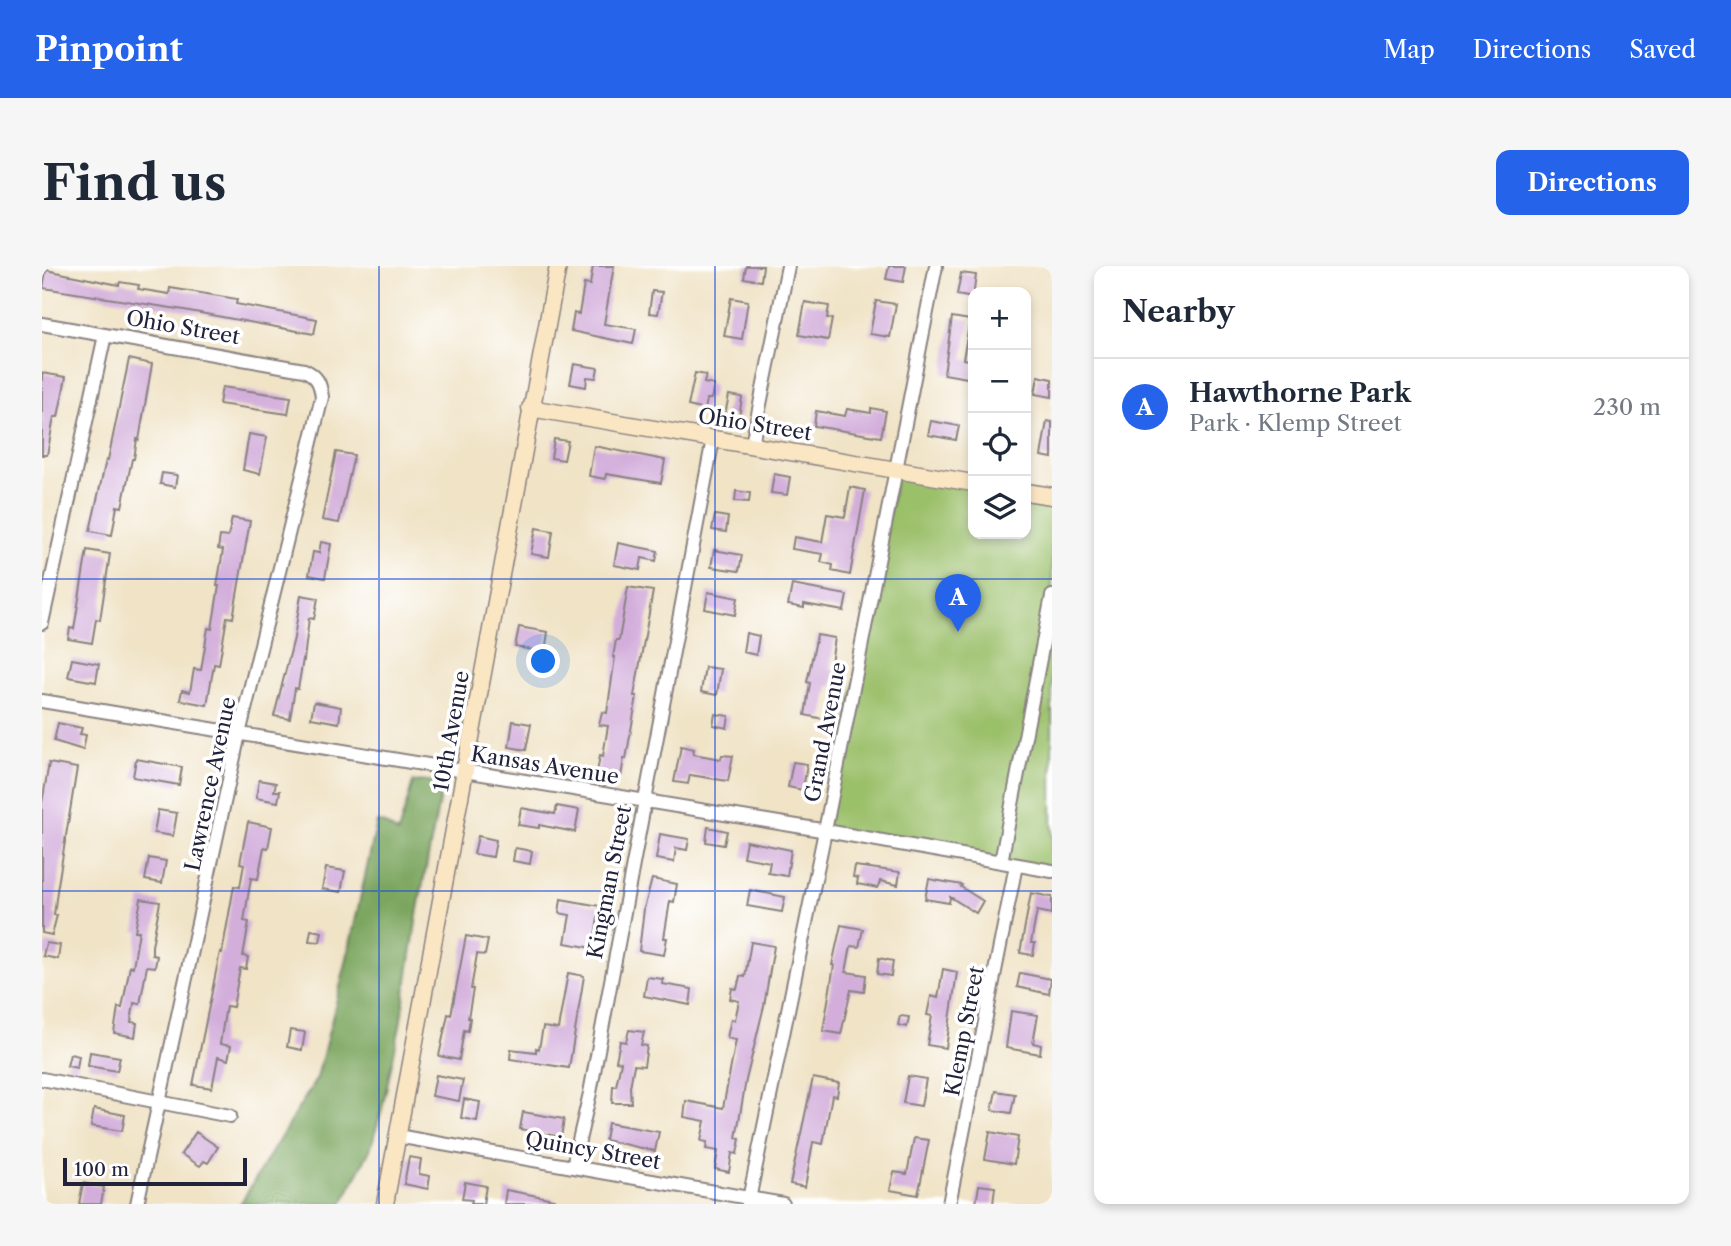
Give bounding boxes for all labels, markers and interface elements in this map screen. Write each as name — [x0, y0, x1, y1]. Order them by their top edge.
text: Pinpoint — [35, 29, 183, 70]
text: Map — [1383, 35, 1435, 64]
text: Directions — [1473, 35, 1591, 64]
text: Saved — [1629, 35, 1696, 64]
button: Directions — [1496, 150, 1689, 215]
text: Find us — [42, 152, 226, 213]
map controls — [968, 287, 1031, 539]
button: + — [968, 287, 1031, 350]
text: Nearby — [1122, 293, 1235, 330]
street label: Ohio Street — [124, 305, 242, 349]
button: − — [968, 350, 1031, 413]
text: Hawthorne Park — [1189, 377, 1411, 409]
text: A — [1136, 393, 1154, 421]
text: 230 m — [1593, 393, 1661, 421]
street label: Ohio Street — [696, 403, 814, 445]
text: Park · Klemp Street — [1189, 409, 1402, 437]
button: locate — [968, 413, 1031, 476]
button: layers — [968, 476, 1031, 539]
pin: A — [935, 574, 981, 632]
your location — [526, 644, 560, 678]
street label: Grand Avenue — [799, 660, 851, 804]
street label: 10th Avenue — [428, 669, 474, 793]
street label: Lawrence Avenue — [179, 695, 241, 873]
street label: Kansas Avenue — [469, 741, 621, 789]
street label: Kingman Street — [582, 803, 636, 961]
street label: Klemp Street — [939, 963, 989, 1098]
street label: Quincy Street — [523, 1126, 663, 1174]
scale bar — [63, 1155, 247, 1187]
text: 100 m — [74, 1158, 129, 1181]

